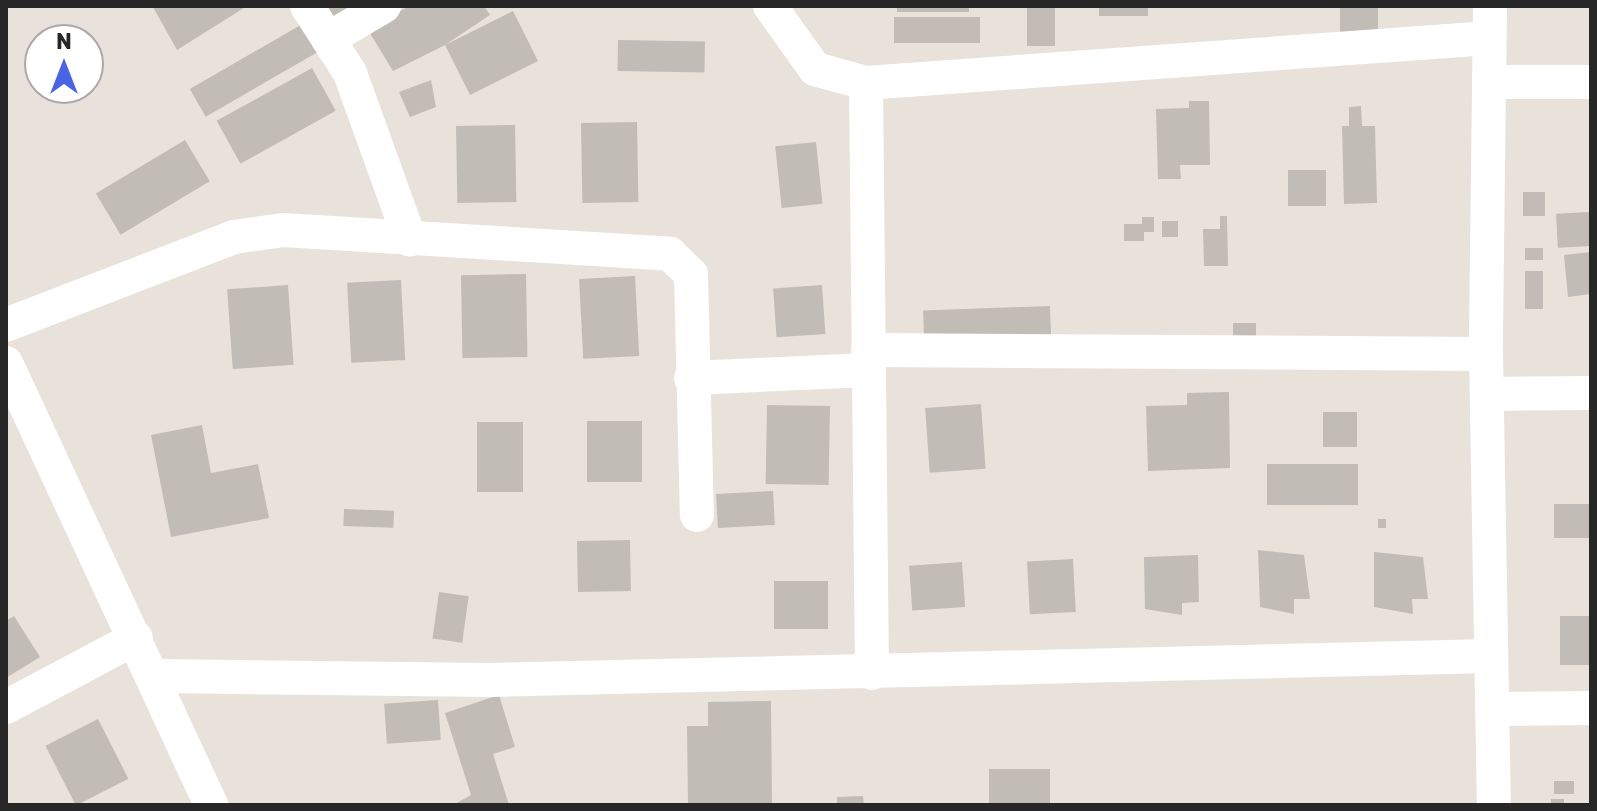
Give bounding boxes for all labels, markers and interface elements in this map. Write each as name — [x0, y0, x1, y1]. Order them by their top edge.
north arrow — [24, 24, 104, 104]
text: N — [56, 28, 72, 55]

